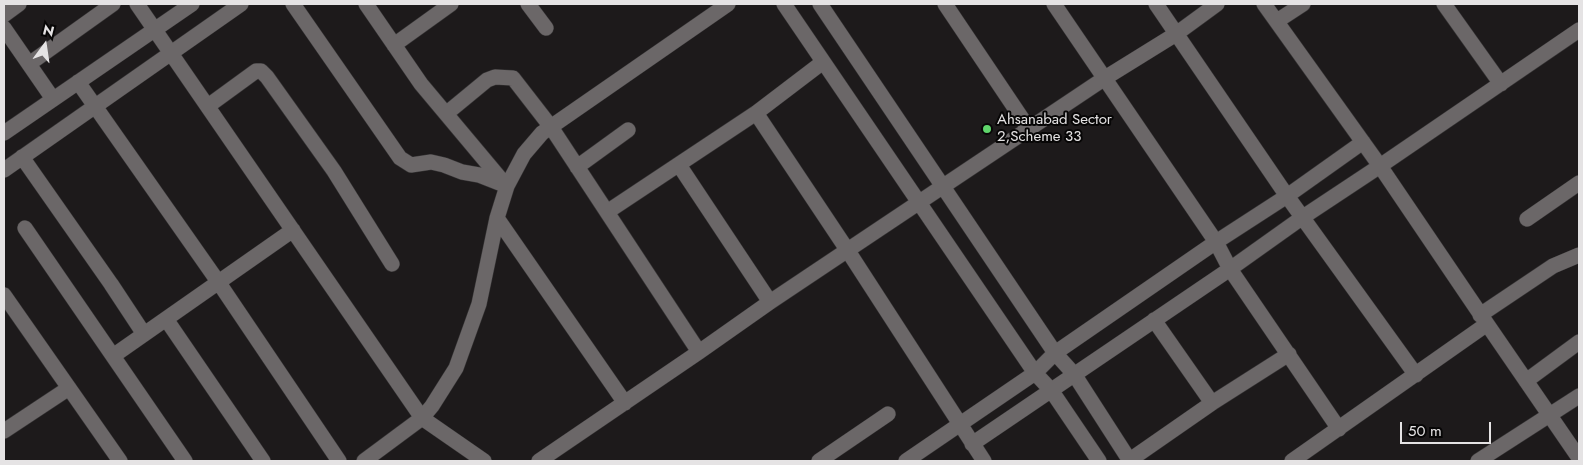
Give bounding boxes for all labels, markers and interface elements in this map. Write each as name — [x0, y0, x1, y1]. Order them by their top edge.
text: N — [41, 19, 56, 41]
north arrow — [20, 20, 70, 70]
place label: Ahsanabad Sector 2,Scheme 33 — [997, 111, 1112, 146]
marker: Ahsanabad Sector 2,Scheme 33 — [981, 123, 993, 135]
scale bar — [1403, 412, 1494, 444]
text: 50 m — [1408, 420, 1442, 442]

